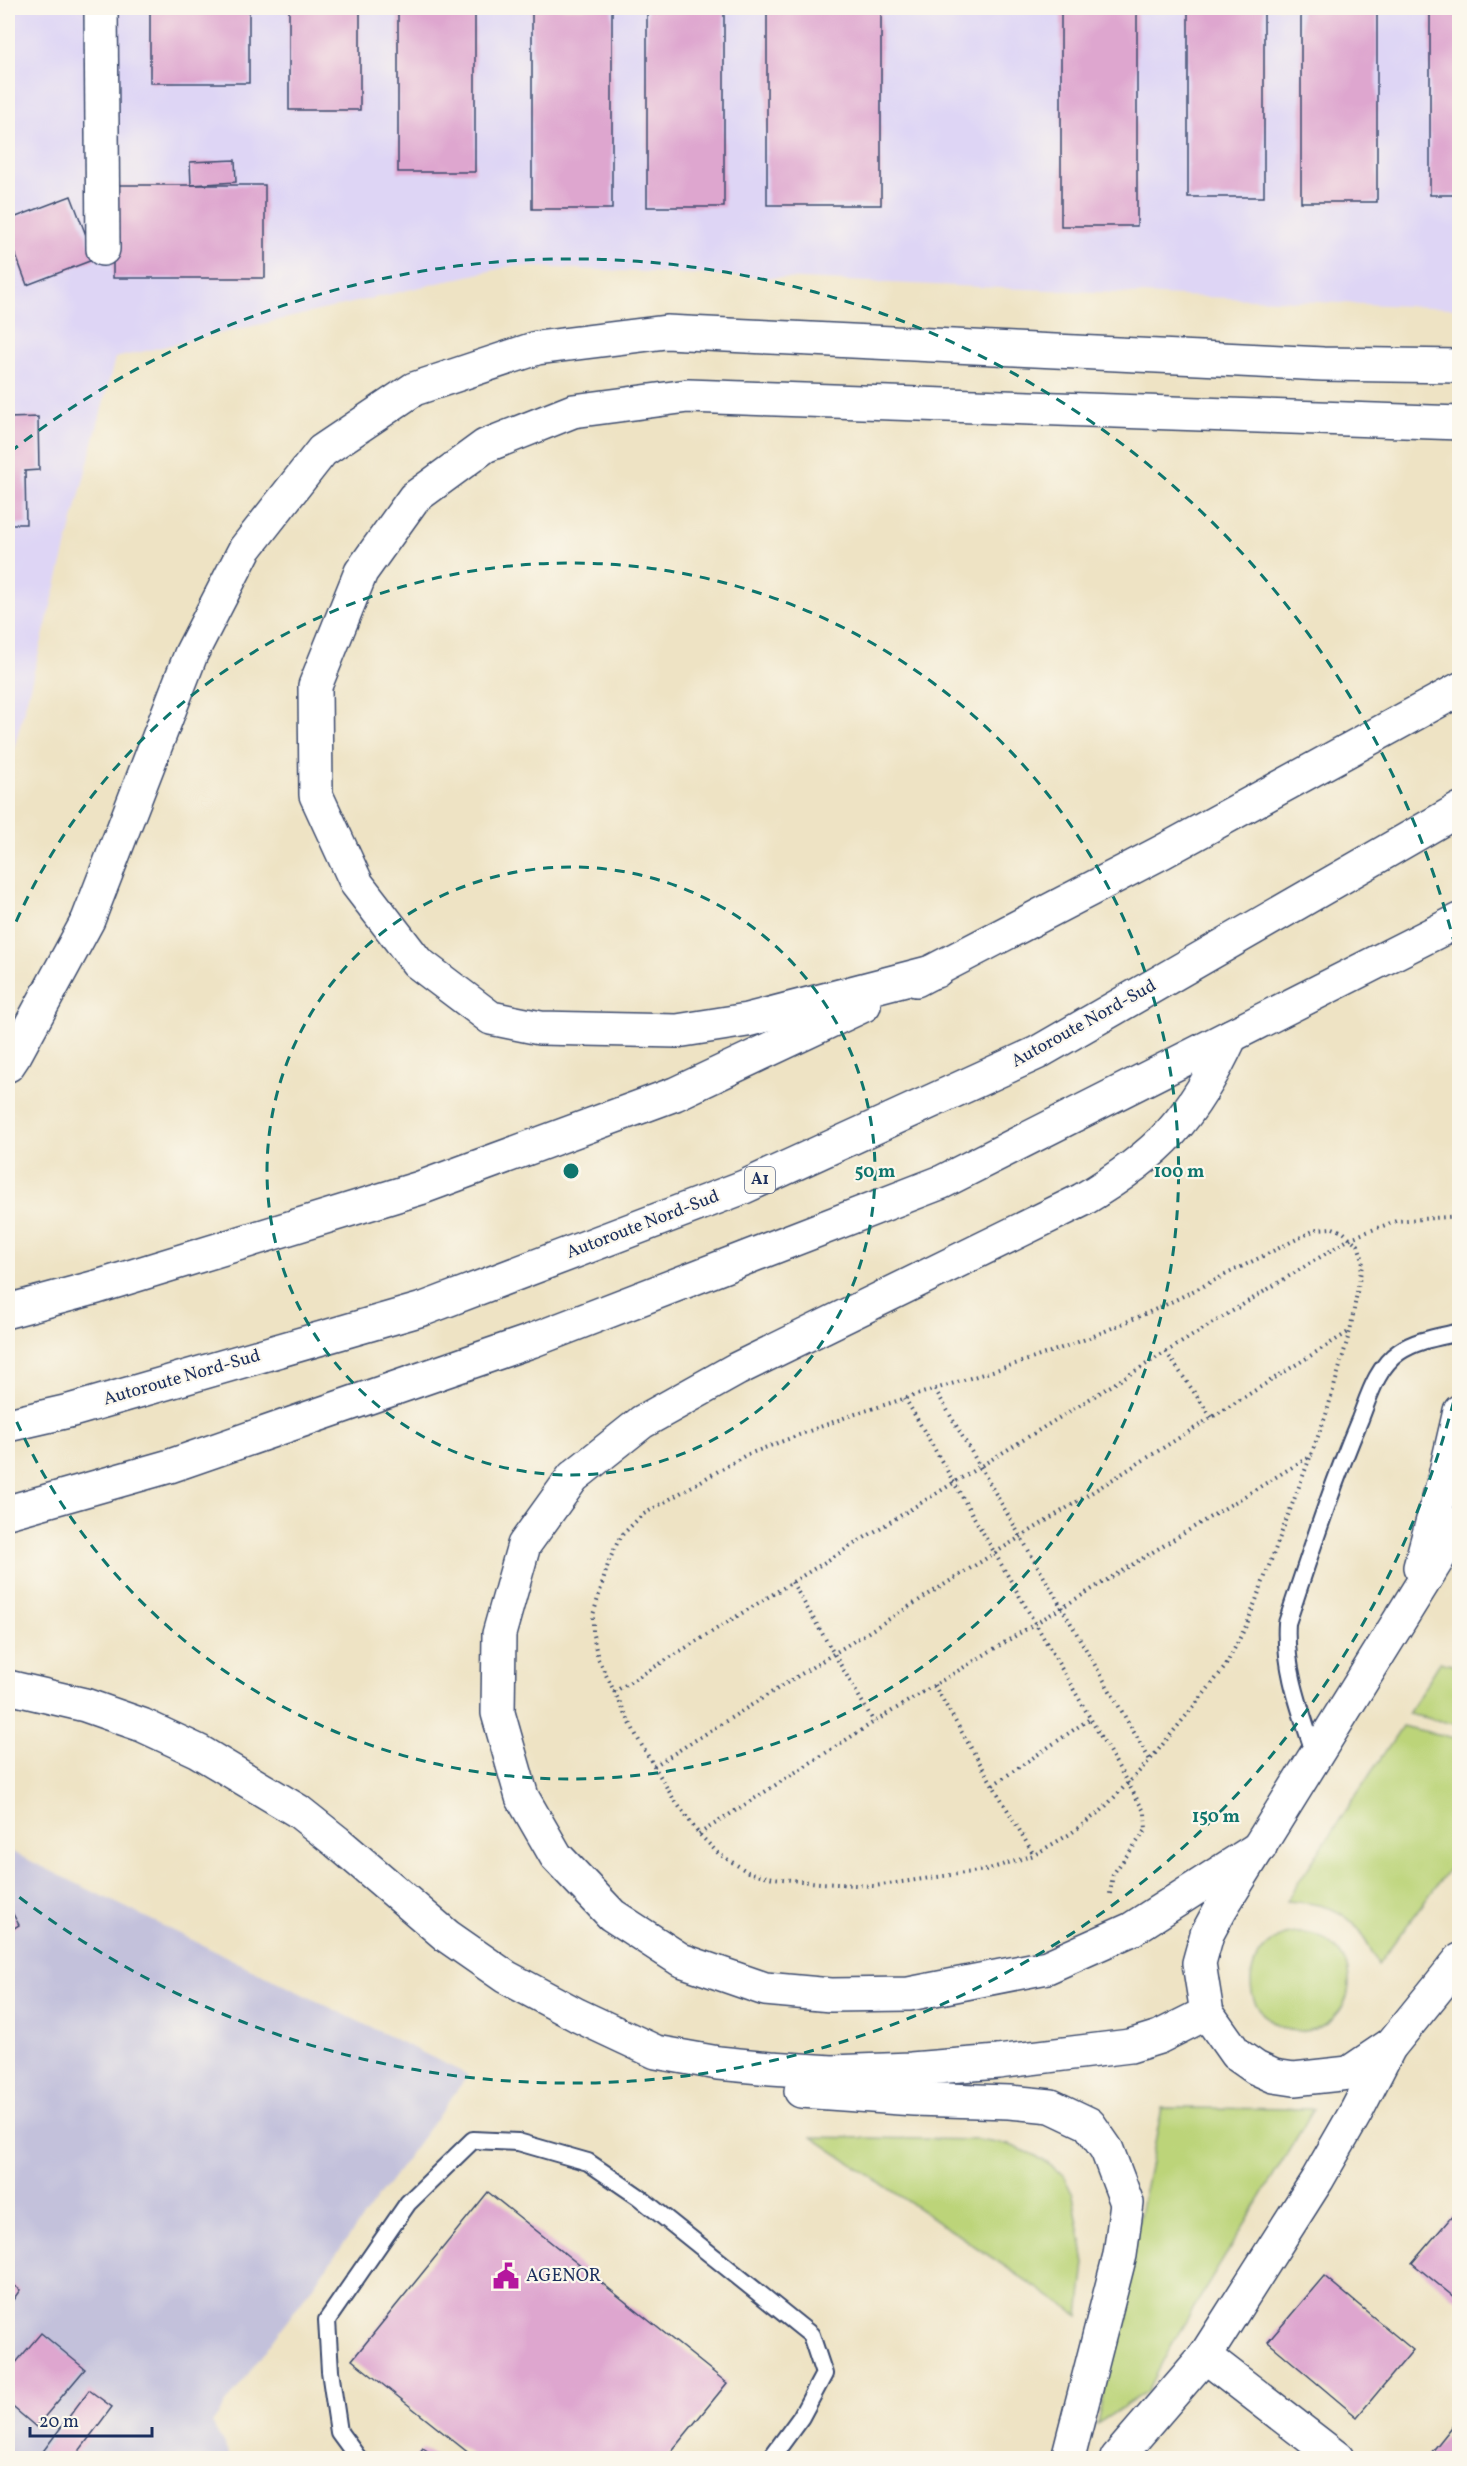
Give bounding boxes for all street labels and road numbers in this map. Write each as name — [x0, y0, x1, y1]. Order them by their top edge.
street label: Autoroute Nord-Sud — [1007, 974, 1161, 1074]
road number: A1 — [745, 1167, 775, 1193]
street label: Autoroute Nord-Sud — [563, 1184, 723, 1266]
street label: Autoroute Nord-Sud — [101, 1344, 263, 1412]

